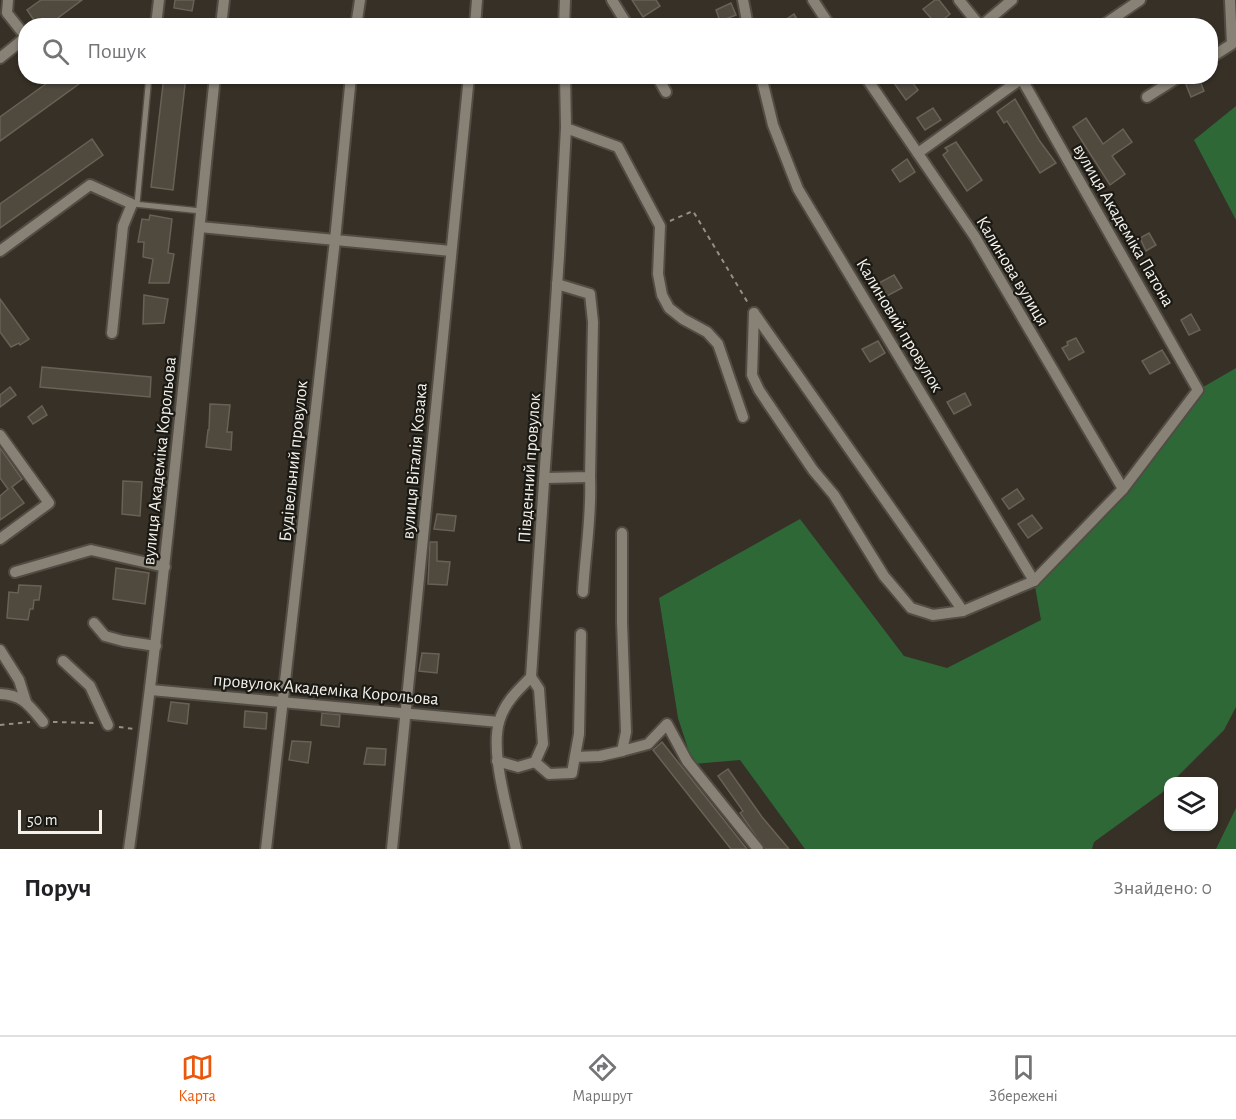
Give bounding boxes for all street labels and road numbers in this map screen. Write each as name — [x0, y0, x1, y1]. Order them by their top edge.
street label: вулиця Академіка Патона — [1069, 141, 1177, 310]
street label: Калинова вулиця — [972, 213, 1052, 330]
street label: Калиновий провулок — [852, 256, 946, 396]
street label: вулиця Академіка Корольова — [140, 356, 180, 566]
street label: Будівельний провулок — [277, 379, 312, 543]
street label: вулиця Віталія Козака — [399, 382, 431, 540]
street label: Південний провулок — [516, 392, 544, 544]
street label: провулок Академіка Корольова — [212, 671, 439, 709]

